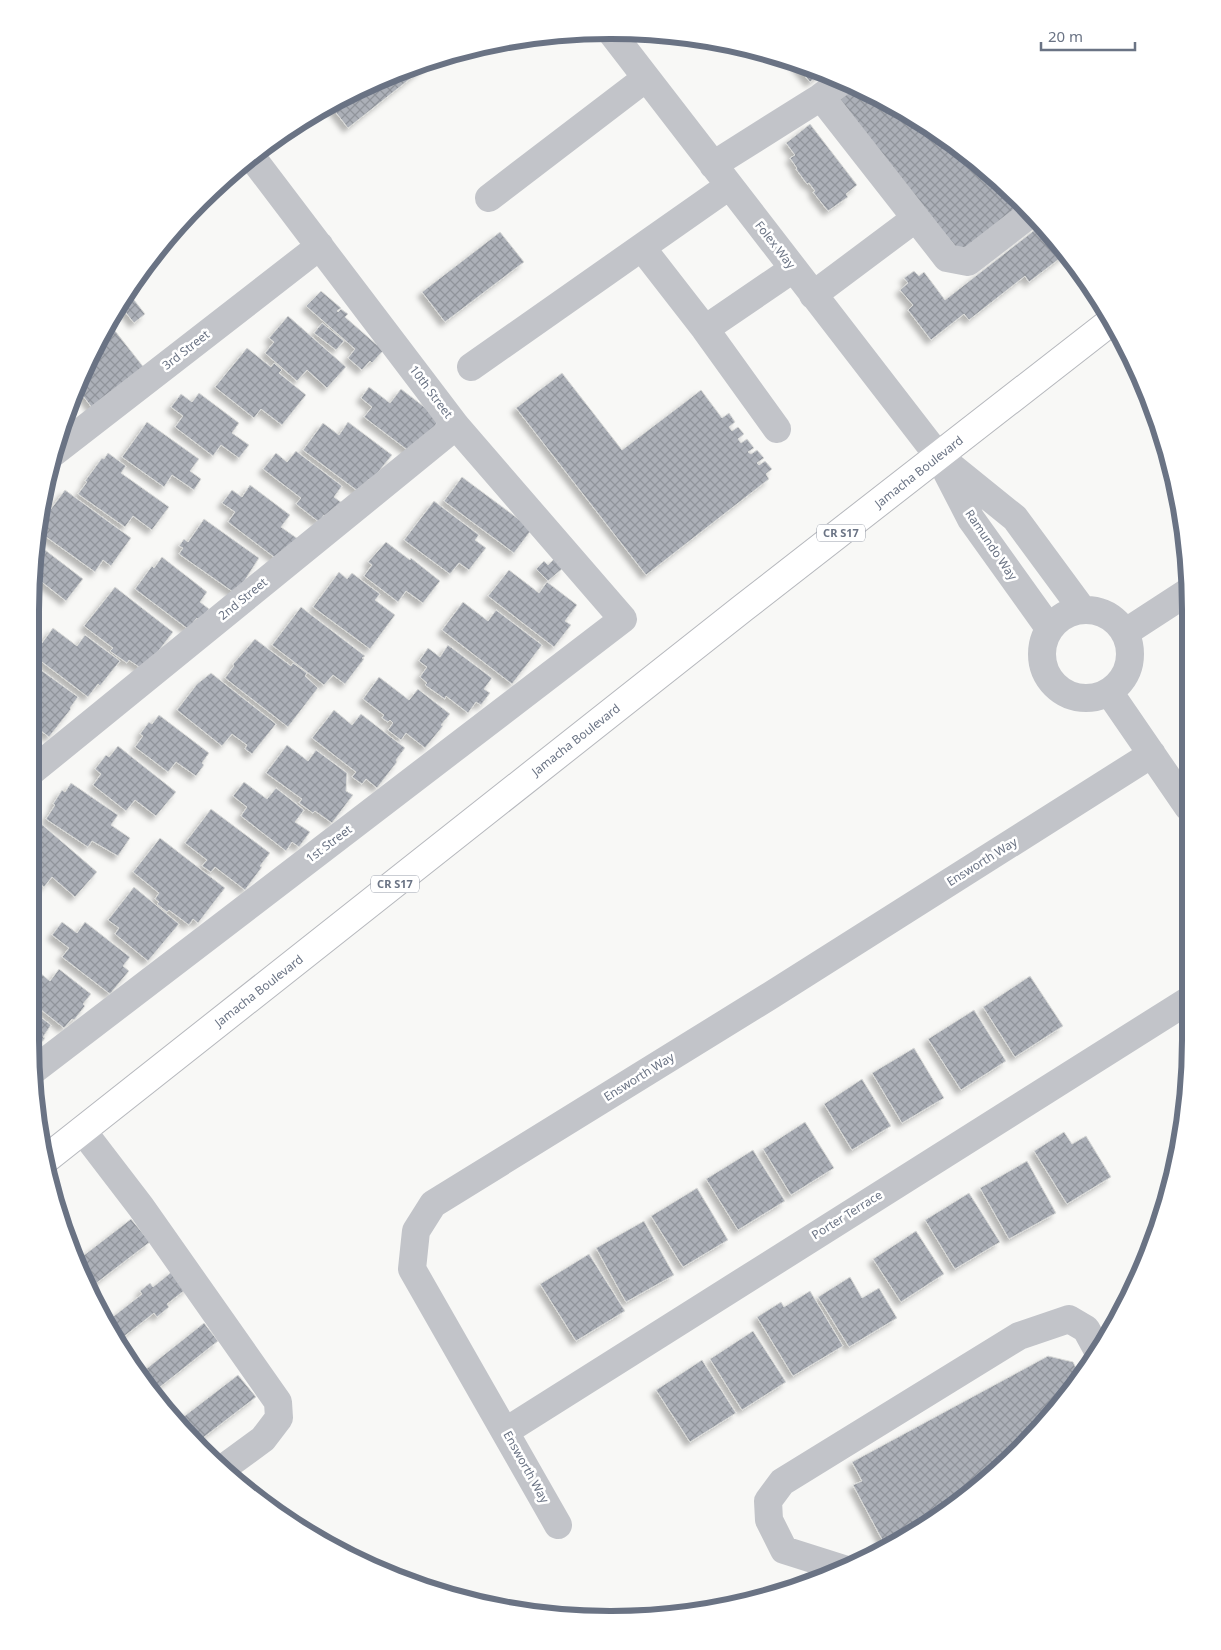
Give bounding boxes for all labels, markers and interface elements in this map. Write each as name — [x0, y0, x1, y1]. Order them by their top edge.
scale bar — [1041, 20, 1135, 52]
text: 20 m — [1048, 26, 1083, 46]
street label: Folex Way — [751, 217, 800, 273]
street label: 3rd Street — [159, 325, 213, 373]
street label: 10th Street — [406, 362, 457, 422]
street label: Jamacha Boulevard — [870, 432, 966, 512]
street label: Ramundo Way — [962, 506, 1022, 584]
road number: CR S17 — [817, 524, 865, 542]
street label: 2nd Street — [215, 573, 271, 624]
street label: Jamacha Boulevard — [527, 700, 623, 780]
street label: 1st Street — [302, 820, 356, 867]
street label: Ensworth Way — [943, 833, 1021, 890]
road number: CR S17 — [371, 876, 419, 892]
street label: Jamacha Boulevard — [210, 951, 306, 1031]
street label: Ensworth Way — [600, 1048, 678, 1105]
street label: Porter Terrace — [808, 1186, 885, 1243]
street label: Ensworth Way — [500, 1428, 554, 1507]

